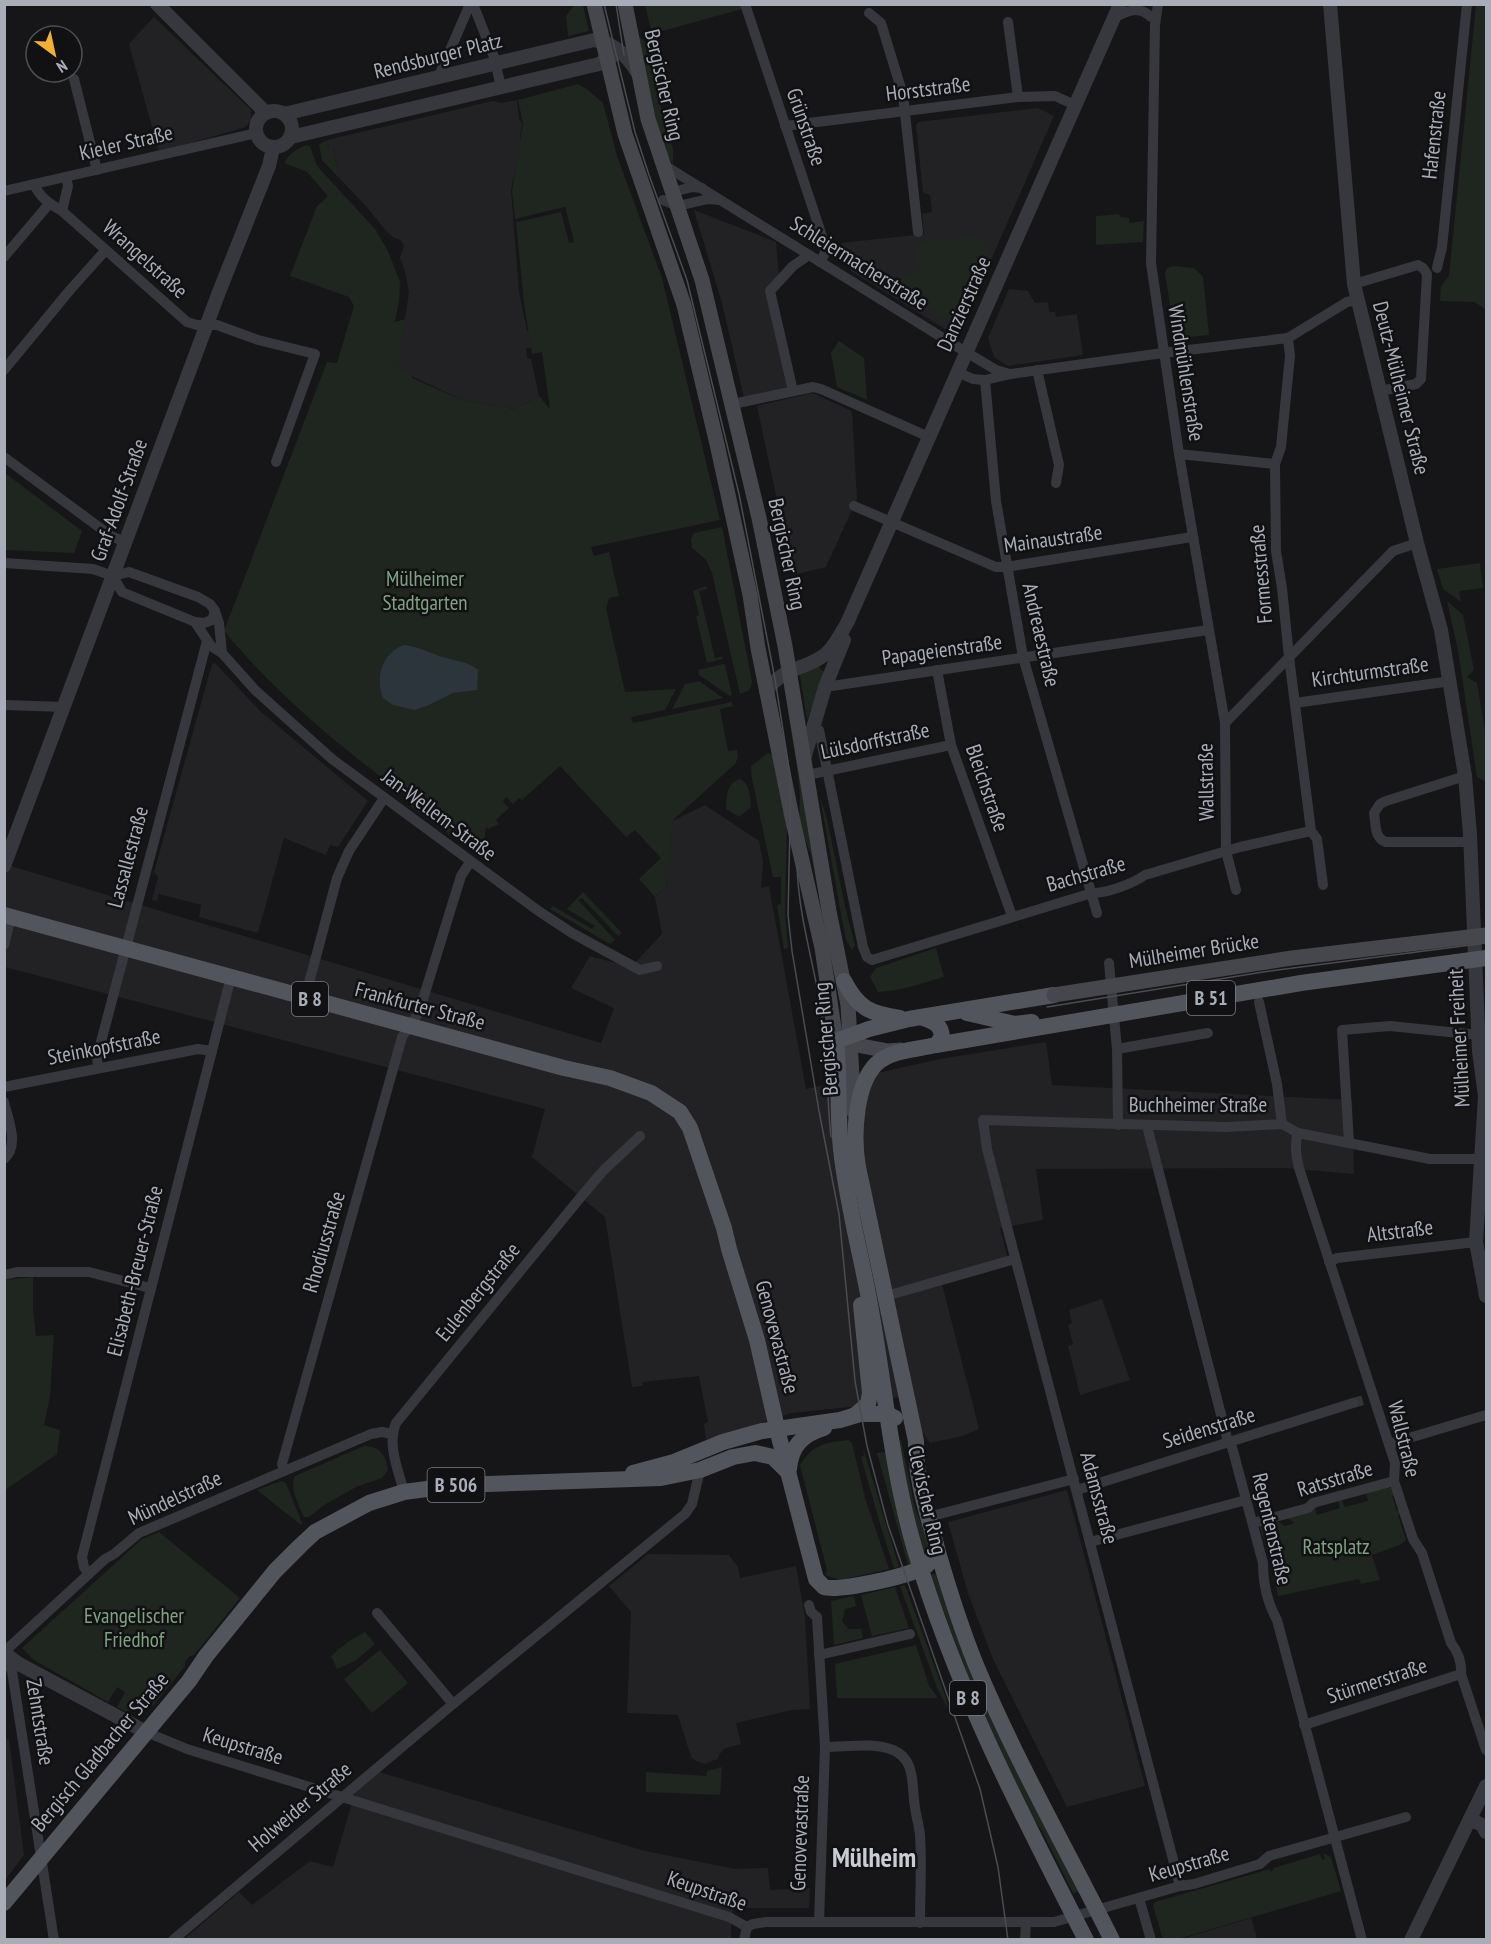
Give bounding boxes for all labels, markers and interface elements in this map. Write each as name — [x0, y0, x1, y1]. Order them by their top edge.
north arrow — [24, 24, 84, 84]
street label: Rendsburger Platz — [371, 27, 505, 85]
street label: Bergischer Ring — [639, 27, 690, 143]
text: N — [53, 56, 71, 77]
street label: Horststraße — [884, 70, 972, 107]
street label: Grünstraße — [781, 84, 832, 169]
street label: Hafenstraße — [1415, 89, 1452, 180]
street label: Kieler Straße — [76, 119, 175, 166]
street label: Schleiermacherstraße — [785, 209, 933, 316]
street label: Wrangelstraße — [97, 213, 194, 304]
street label: Danzierstraße — [931, 252, 996, 355]
street label: Deutz-Mülheimer Straße — [1367, 298, 1436, 477]
street label: Windmühlenstraße — [1162, 303, 1211, 443]
street label: Graf-Adolf-Straße — [84, 435, 153, 565]
street label: Bergischer Ring — [762, 496, 813, 612]
street label: Mainaustraße — [1002, 518, 1104, 559]
street label: Formesstraße — [1243, 524, 1278, 624]
park label: Mülheimer Stadtgarten — [382, 565, 468, 616]
street label: Andreaestraße — [1016, 580, 1067, 689]
street label: Papageienstraße — [880, 628, 1004, 671]
street label: Kirchturmstraße — [1310, 650, 1430, 693]
street label: Lülsdorffstraße — [818, 716, 932, 765]
street label: Bleichstraße — [960, 741, 1015, 835]
street label: Wallstraße — [1191, 743, 1220, 821]
street label: Jan-Wellem-Straße — [376, 762, 502, 867]
street label: Lassallestraße — [101, 803, 154, 911]
street label: Bachstraße — [1043, 849, 1128, 898]
street label: Mülheimer Brücke — [1127, 927, 1261, 974]
street label: Mülheimer Freiheit — [1441, 968, 1476, 1108]
street label: Frankfurter Straße — [352, 975, 488, 1036]
street label: Bergischer Ring — [807, 981, 844, 1097]
road number: B 51 — [1187, 981, 1235, 1015]
road number: B 8 — [292, 982, 328, 1016]
street label: Steinkopfstraße — [45, 1022, 163, 1071]
street label: Buchheimer Straße — [1129, 1091, 1267, 1118]
street label: Elisabeth-Breuer-Straße — [100, 1183, 169, 1359]
street label: Rhodiusstraße — [296, 1188, 351, 1296]
street label: Altstraße — [1365, 1213, 1435, 1248]
street label: Eulenbergstraße — [430, 1237, 526, 1347]
street label: Genovevastraße — [749, 1277, 806, 1396]
street label: Wallstraße — [1382, 1398, 1427, 1480]
street label: Seidenstraße — [1159, 1401, 1258, 1454]
street label: Clevischer Ring — [902, 1443, 953, 1557]
street label: Adamsstraße — [1074, 1449, 1125, 1547]
street label: Ratsstraße — [1294, 1454, 1376, 1503]
street label: Mündelstraße — [124, 1464, 226, 1531]
road number: B 506 — [428, 1468, 484, 1502]
street label: Regentenstraße — [1246, 1470, 1298, 1588]
park label: Ratsplatz — [1302, 1533, 1370, 1560]
park label: Evangelischer Friedhof — [84, 1602, 184, 1653]
street label: Stürmerstraße — [1323, 1652, 1430, 1709]
street label: Bergisch Gladbacher Straße — [25, 1666, 174, 1837]
street label: Zehntstraße — [20, 1677, 61, 1767]
road number: B 8 — [950, 1681, 986, 1715]
street label: Keupstraße — [200, 1721, 286, 1770]
street label: Holweider Straße — [243, 1756, 357, 1858]
street label: Genovevastraße — [784, 1775, 815, 1891]
street label: Keupstraße — [1146, 1839, 1232, 1888]
district label: Mülheim — [832, 1840, 916, 1874]
street label: Keupstraße — [664, 1864, 751, 1917]

